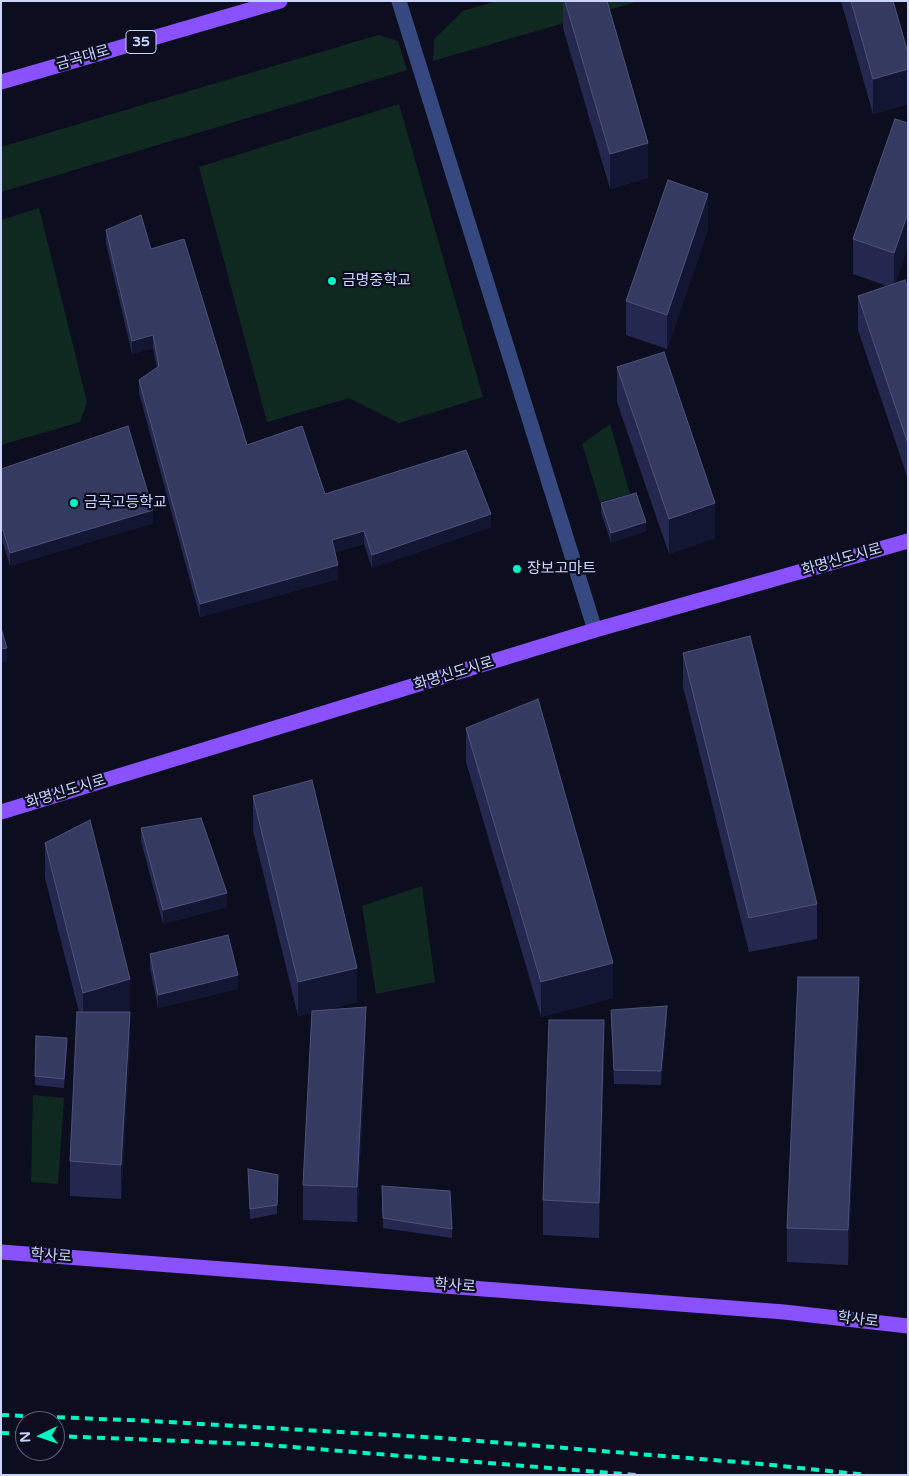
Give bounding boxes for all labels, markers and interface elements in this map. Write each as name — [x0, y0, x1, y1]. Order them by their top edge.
road number: 35 — [126, 31, 156, 54]
street label: 금곡대로 — [54, 42, 112, 74]
place label: 금명중학교 — [342, 272, 411, 290]
marker: 금명중학교 — [326, 275, 338, 287]
place label: 금곡고등학교 — [84, 494, 167, 512]
marker: 금곡고등학교 — [68, 497, 80, 509]
street label: 화명신도시로 — [800, 540, 884, 580]
place label: 장보고마트 — [527, 560, 596, 578]
marker: 장보고마트 — [511, 563, 523, 575]
street label: 화명신도시로 — [412, 653, 496, 695]
street label: 화명신도시로 — [24, 771, 108, 813]
street label: 학사로 — [30, 1246, 72, 1266]
street label: 학사로 — [434, 1276, 476, 1296]
street label: 학사로 — [836, 1309, 880, 1331]
north arrow — [15, 1411, 65, 1461]
text: N — [17, 1431, 34, 1443]

